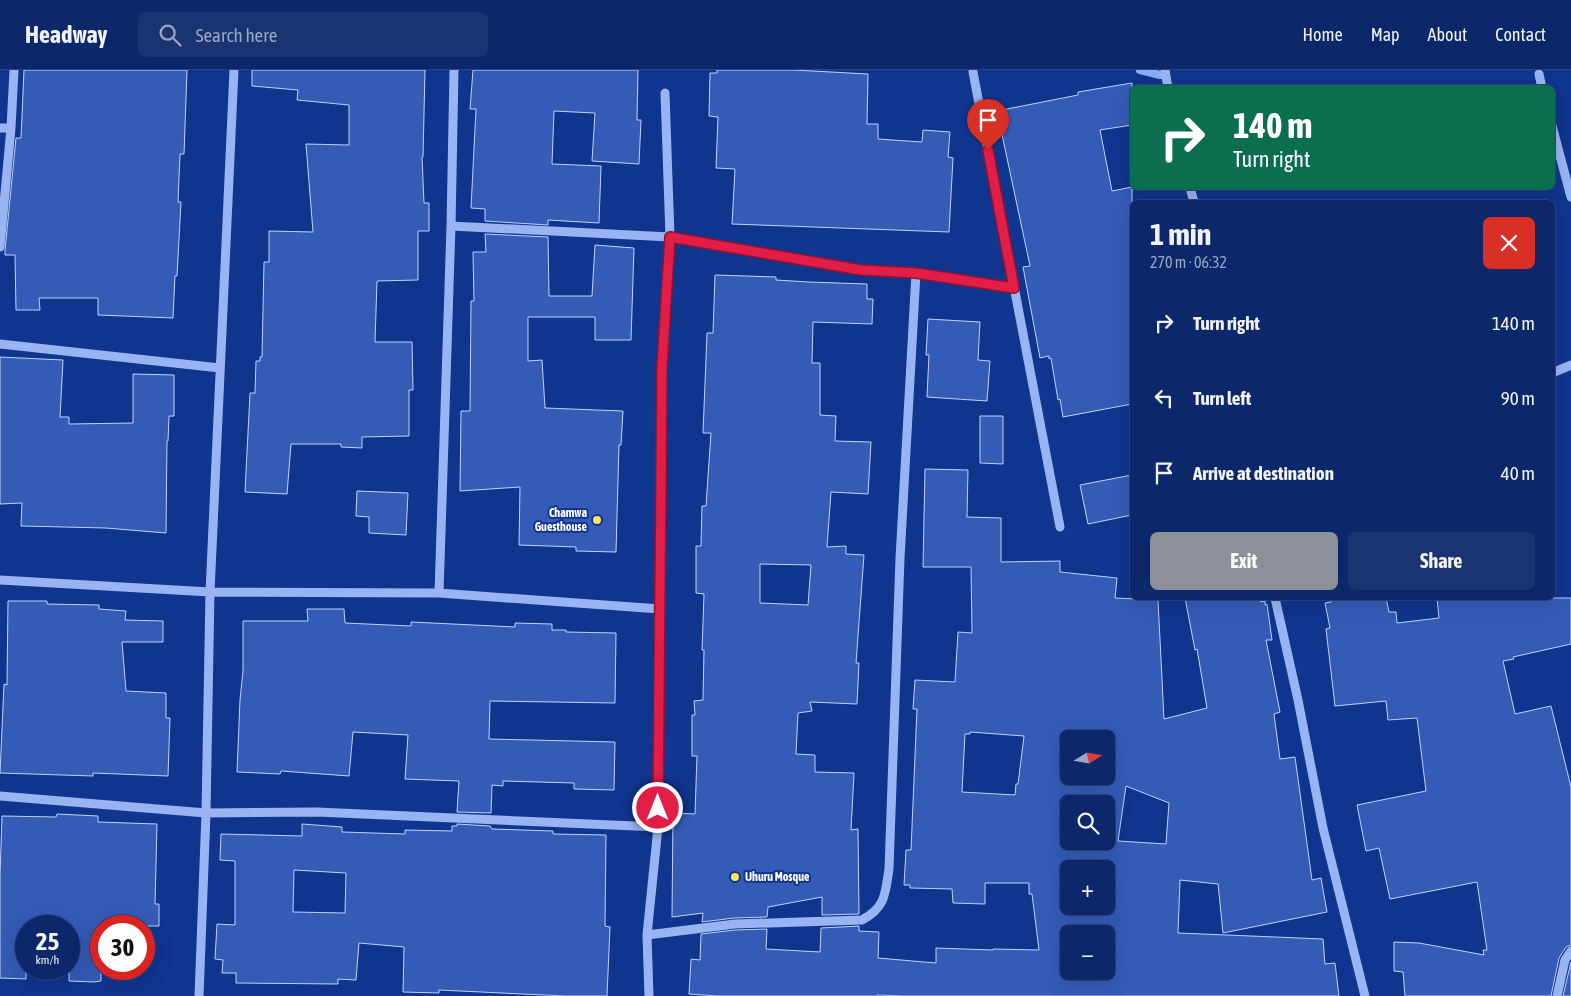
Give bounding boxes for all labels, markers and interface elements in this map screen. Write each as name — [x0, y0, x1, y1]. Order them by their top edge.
search box — [138, 12, 488, 57]
text: Headway — [25, 21, 108, 48]
icon: search — [156, 21, 184, 49]
text: Search here — [196, 24, 277, 46]
text: Home — [1303, 24, 1343, 45]
text: Map — [1371, 24, 1400, 45]
text: About — [1428, 24, 1467, 45]
text: Contact — [1495, 24, 1546, 45]
pin — [967, 99, 1009, 150]
icon: right — [1150, 105, 1215, 170]
text: 140 m — [1233, 105, 1312, 145]
icon: arrive — [974, 106, 1002, 134]
text: Turn right — [1233, 146, 1310, 172]
text: 1 min — [1150, 217, 1211, 251]
button: close — [1483, 217, 1535, 269]
text: 270 m · 06:32 — [1150, 253, 1227, 271]
icon: right — [1150, 309, 1178, 337]
text: Turn right — [1193, 312, 1260, 334]
text: 140 m — [1492, 312, 1535, 334]
icon: left — [1150, 384, 1178, 412]
text: Turn left — [1193, 387, 1251, 409]
text: 90 m — [1501, 387, 1535, 409]
icon: arrive — [1150, 459, 1178, 487]
text: Arrive at destination — [1193, 462, 1334, 484]
text: 40 m — [1501, 462, 1535, 484]
place label: Chamwa Guesthouse — [535, 506, 588, 534]
marker: Chamwa Guesthouse — [591, 514, 603, 526]
button: Exit — [1150, 532, 1338, 590]
button: Share — [1348, 532, 1535, 590]
north arrow — [1060, 730, 1115, 785]
map controls — [1060, 730, 1115, 980]
position arrow — [631, 781, 683, 833]
button: search — [1060, 795, 1115, 850]
button: + — [1060, 860, 1115, 915]
place label: Uhuru Mosque — [745, 870, 810, 884]
marker: Uhuru Mosque — [729, 871, 741, 883]
speed limit sign: 30 — [90, 915, 155, 980]
button: − — [1060, 925, 1115, 980]
text: 25 — [36, 927, 59, 955]
text: km/h — [36, 953, 59, 967]

